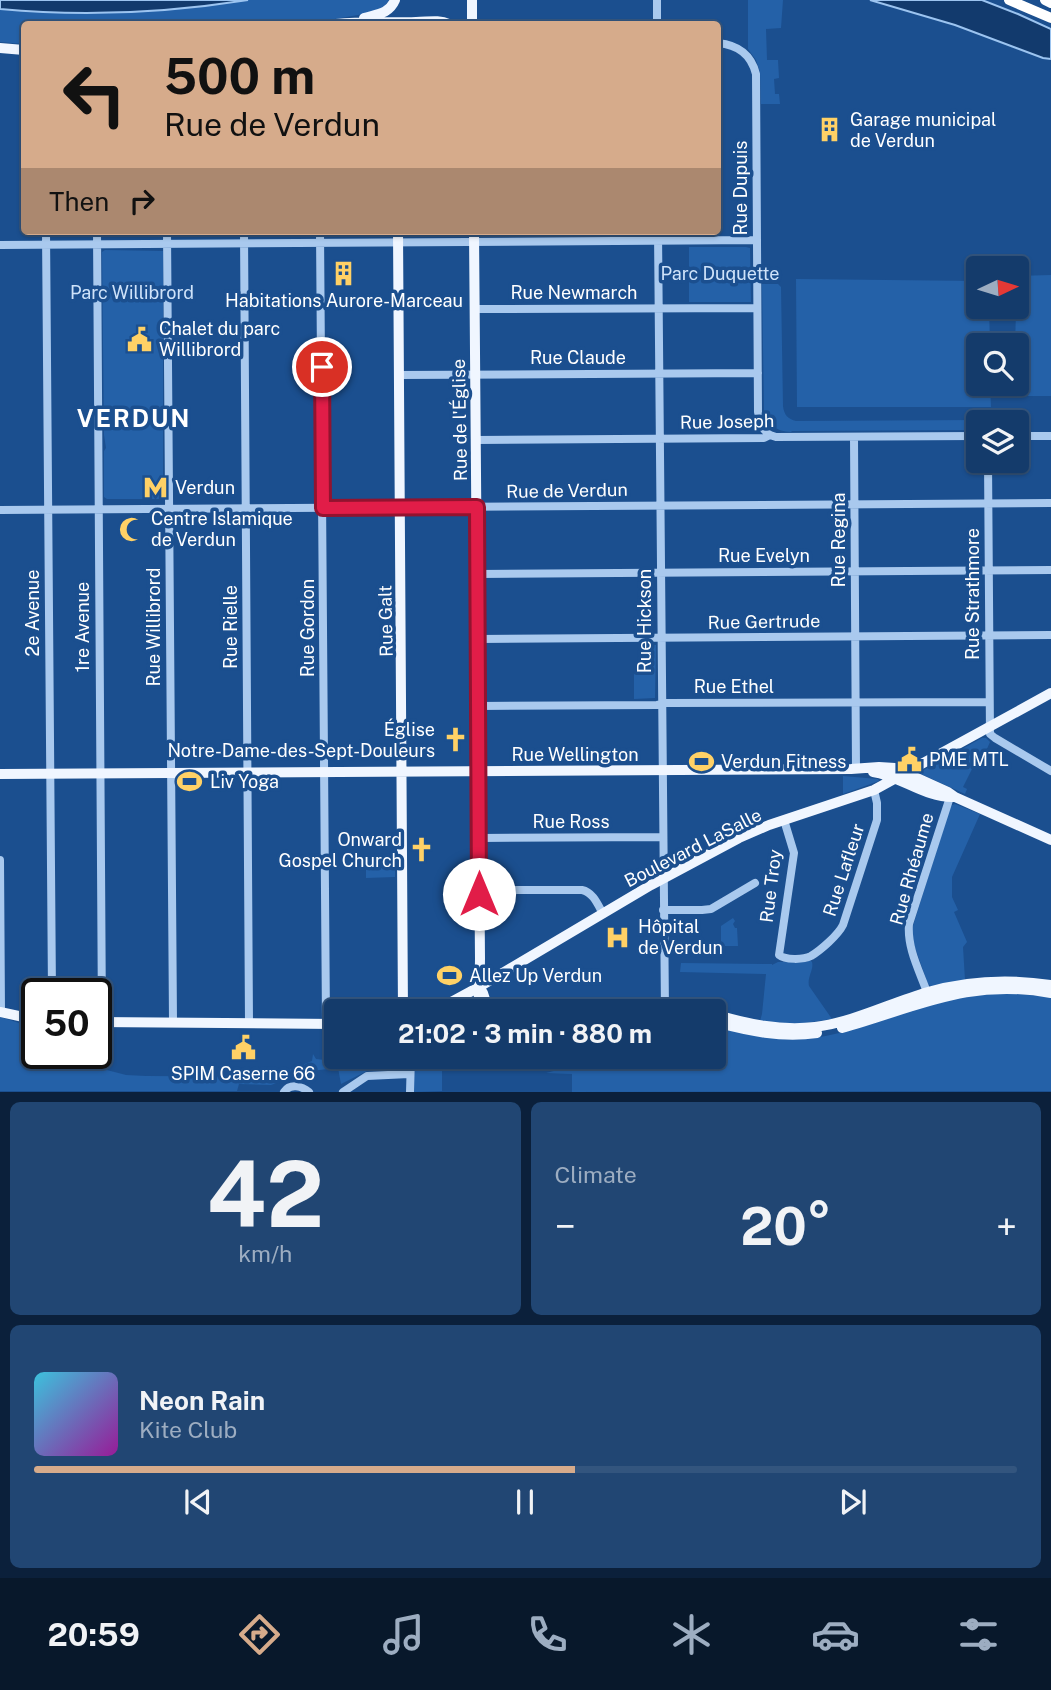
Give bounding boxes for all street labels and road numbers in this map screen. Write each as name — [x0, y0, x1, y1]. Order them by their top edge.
street label: Rue Dupuis — [730, 141, 751, 235]
street label: Rue Newmarch — [511, 282, 637, 303]
street label: Rue Claude — [530, 347, 626, 368]
street label: Rue de l'Église — [447, 359, 471, 481]
street label: Rue Joseph — [680, 410, 774, 433]
street label: Rue de Verdun — [506, 479, 628, 502]
street label: Rue Regina — [828, 492, 849, 588]
street label: Rue Strathmore — [962, 528, 983, 660]
street label: Rue Evelyn — [718, 545, 810, 566]
street label: Rue Willibrord — [143, 568, 164, 686]
street label: 2e Avenue — [22, 569, 43, 657]
street label: Rue Hickson — [634, 569, 655, 673]
street label: Rue Gordon — [297, 579, 318, 677]
street label: 1re Avenue — [72, 582, 93, 672]
street label: Rue Rielle — [220, 585, 241, 669]
street label: Rue Galt — [374, 585, 397, 657]
street label: Rue Gertrude — [708, 610, 820, 633]
street label: Rue Ethel — [694, 676, 774, 697]
street label: Rue Wellington — [511, 744, 639, 765]
street label: Boulevard LaSalle — [621, 804, 765, 891]
street label: Rue Rhéaume — [885, 810, 938, 927]
street label: Rue Ross — [532, 811, 610, 832]
street label: Rue Lafleur — [819, 821, 868, 919]
street label: Rue Troy — [756, 848, 785, 924]

